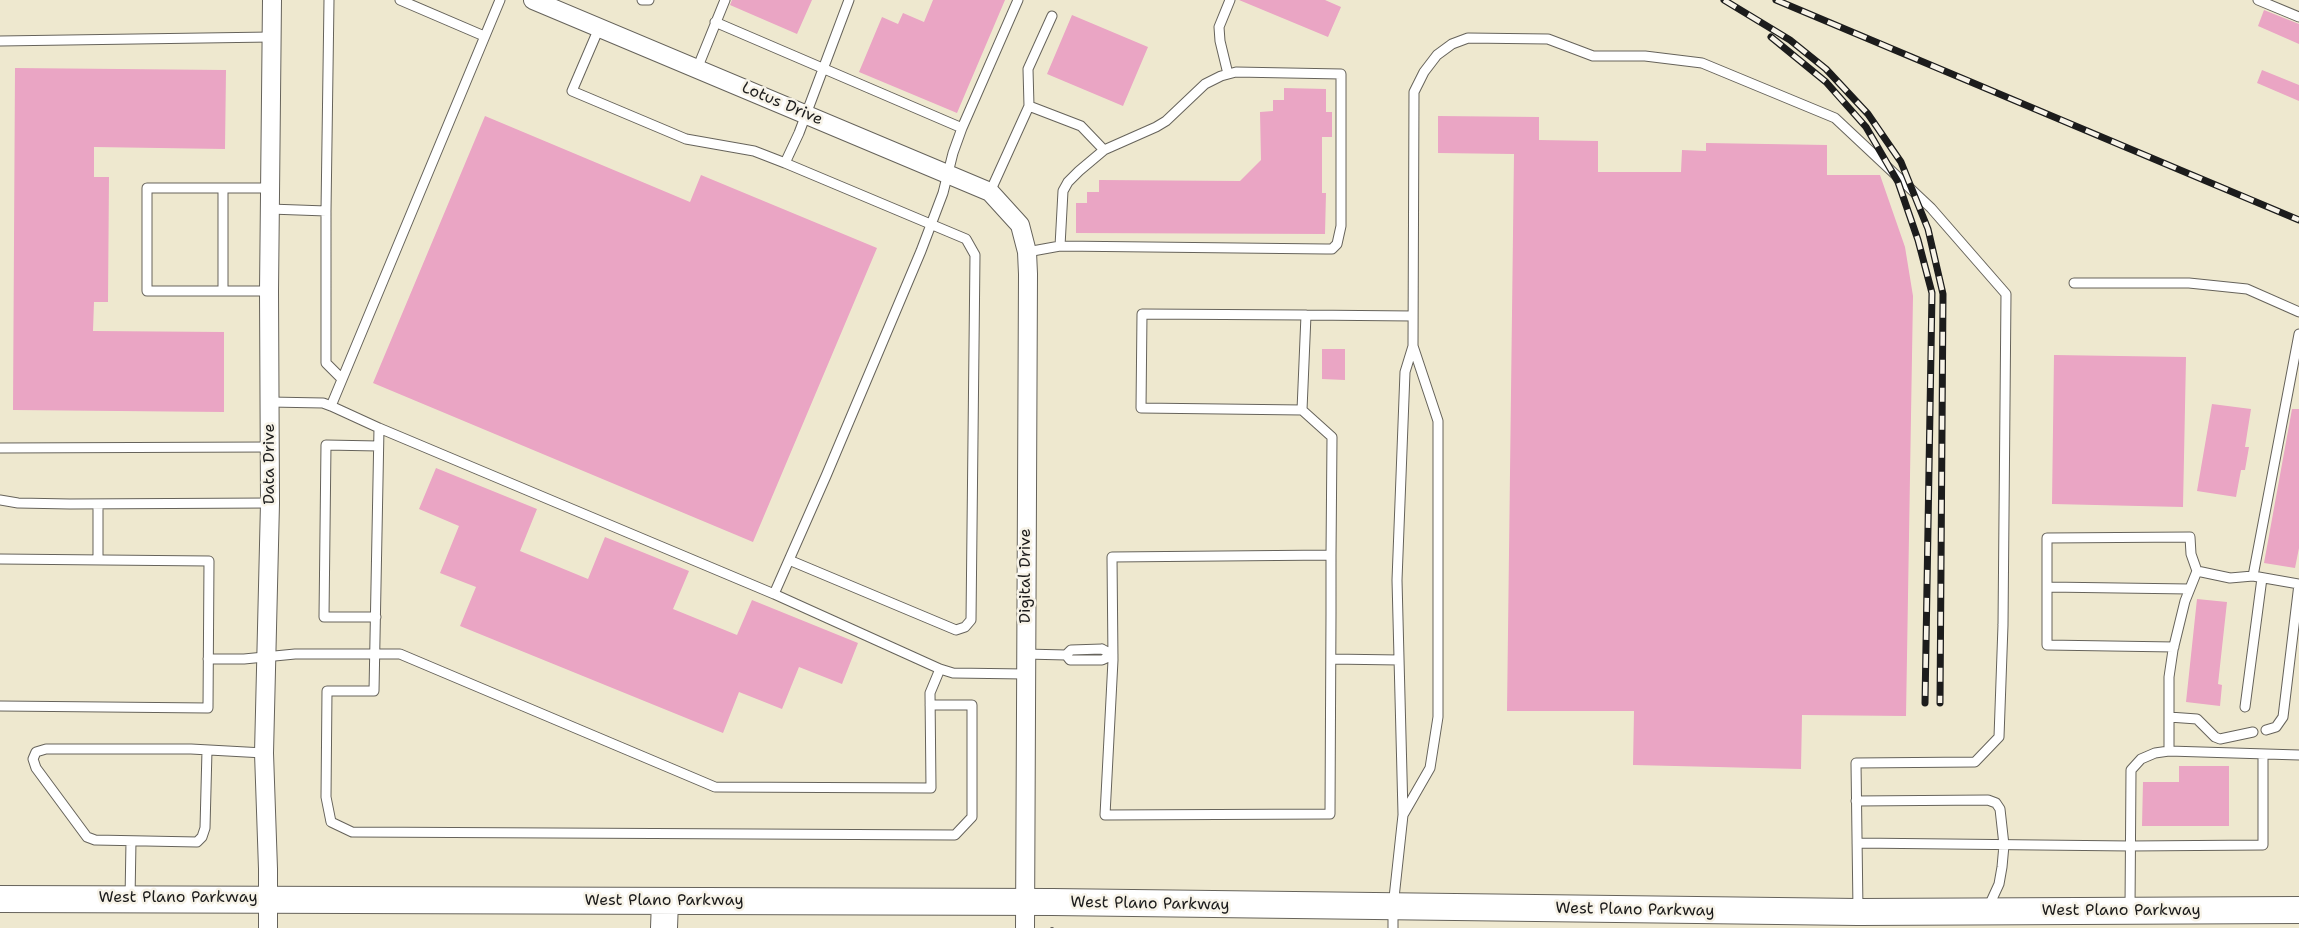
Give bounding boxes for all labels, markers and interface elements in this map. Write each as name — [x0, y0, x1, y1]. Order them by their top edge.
street label: Lotus Drive — [739, 78, 825, 130]
street label: Data Drive — [260, 423, 280, 505]
street label: Digital Drive — [1016, 529, 1036, 623]
street label: West Plano Parkway — [98, 888, 258, 908]
street label: West Plano Parkway — [584, 891, 744, 911]
street label: West Plano Parkway — [1070, 893, 1230, 915]
street label: West Plano Parkway — [1555, 899, 1715, 921]
street label: West Plano Parkway — [2041, 901, 2201, 921]

